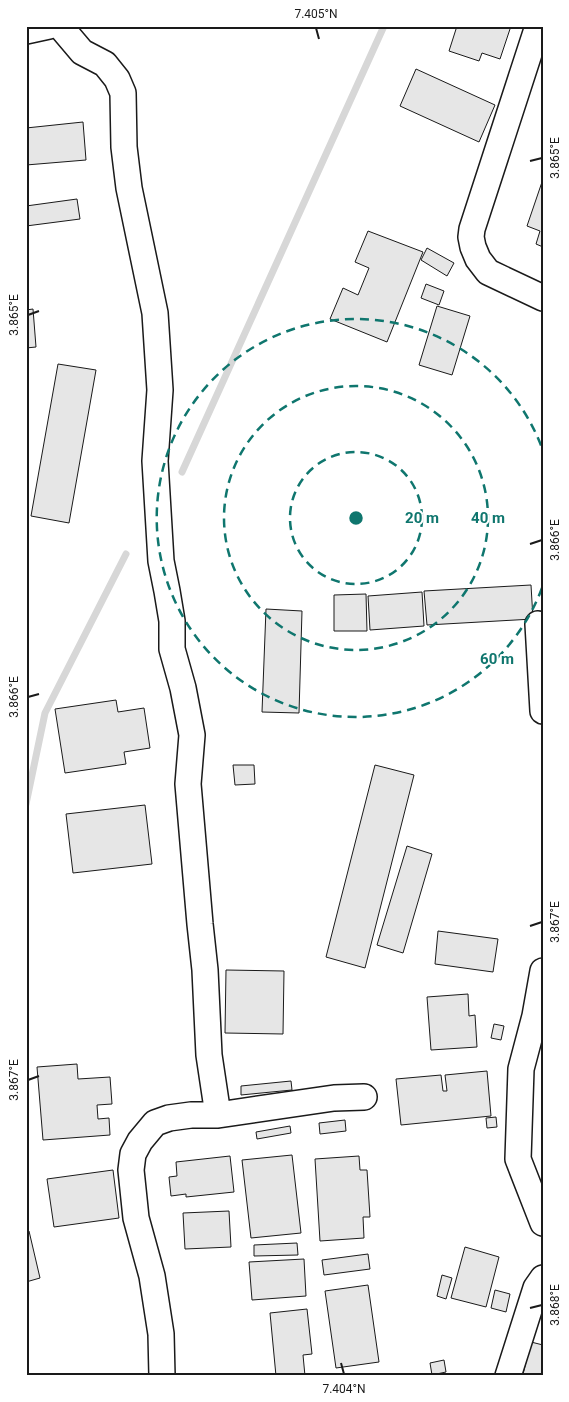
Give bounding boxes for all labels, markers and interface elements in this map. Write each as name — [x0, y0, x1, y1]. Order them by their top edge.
text: 7.405°N — [294, 7, 338, 21]
text: 3.865°E — [548, 137, 562, 179]
text: 3.865°E — [7, 294, 21, 336]
centre of rings — [347, 509, 365, 527]
text: 20 m — [405, 509, 439, 527]
text: 40 m — [471, 509, 505, 527]
text: 3.866°E — [548, 519, 562, 561]
text: 60 m — [480, 650, 514, 668]
text: 3.866°E — [7, 676, 21, 718]
text: 3.867°E — [548, 901, 562, 943]
text: 3.867°E — [7, 1059, 21, 1101]
text: 3.868°E — [548, 1284, 562, 1326]
text: 7.404°N — [322, 1382, 366, 1396]

